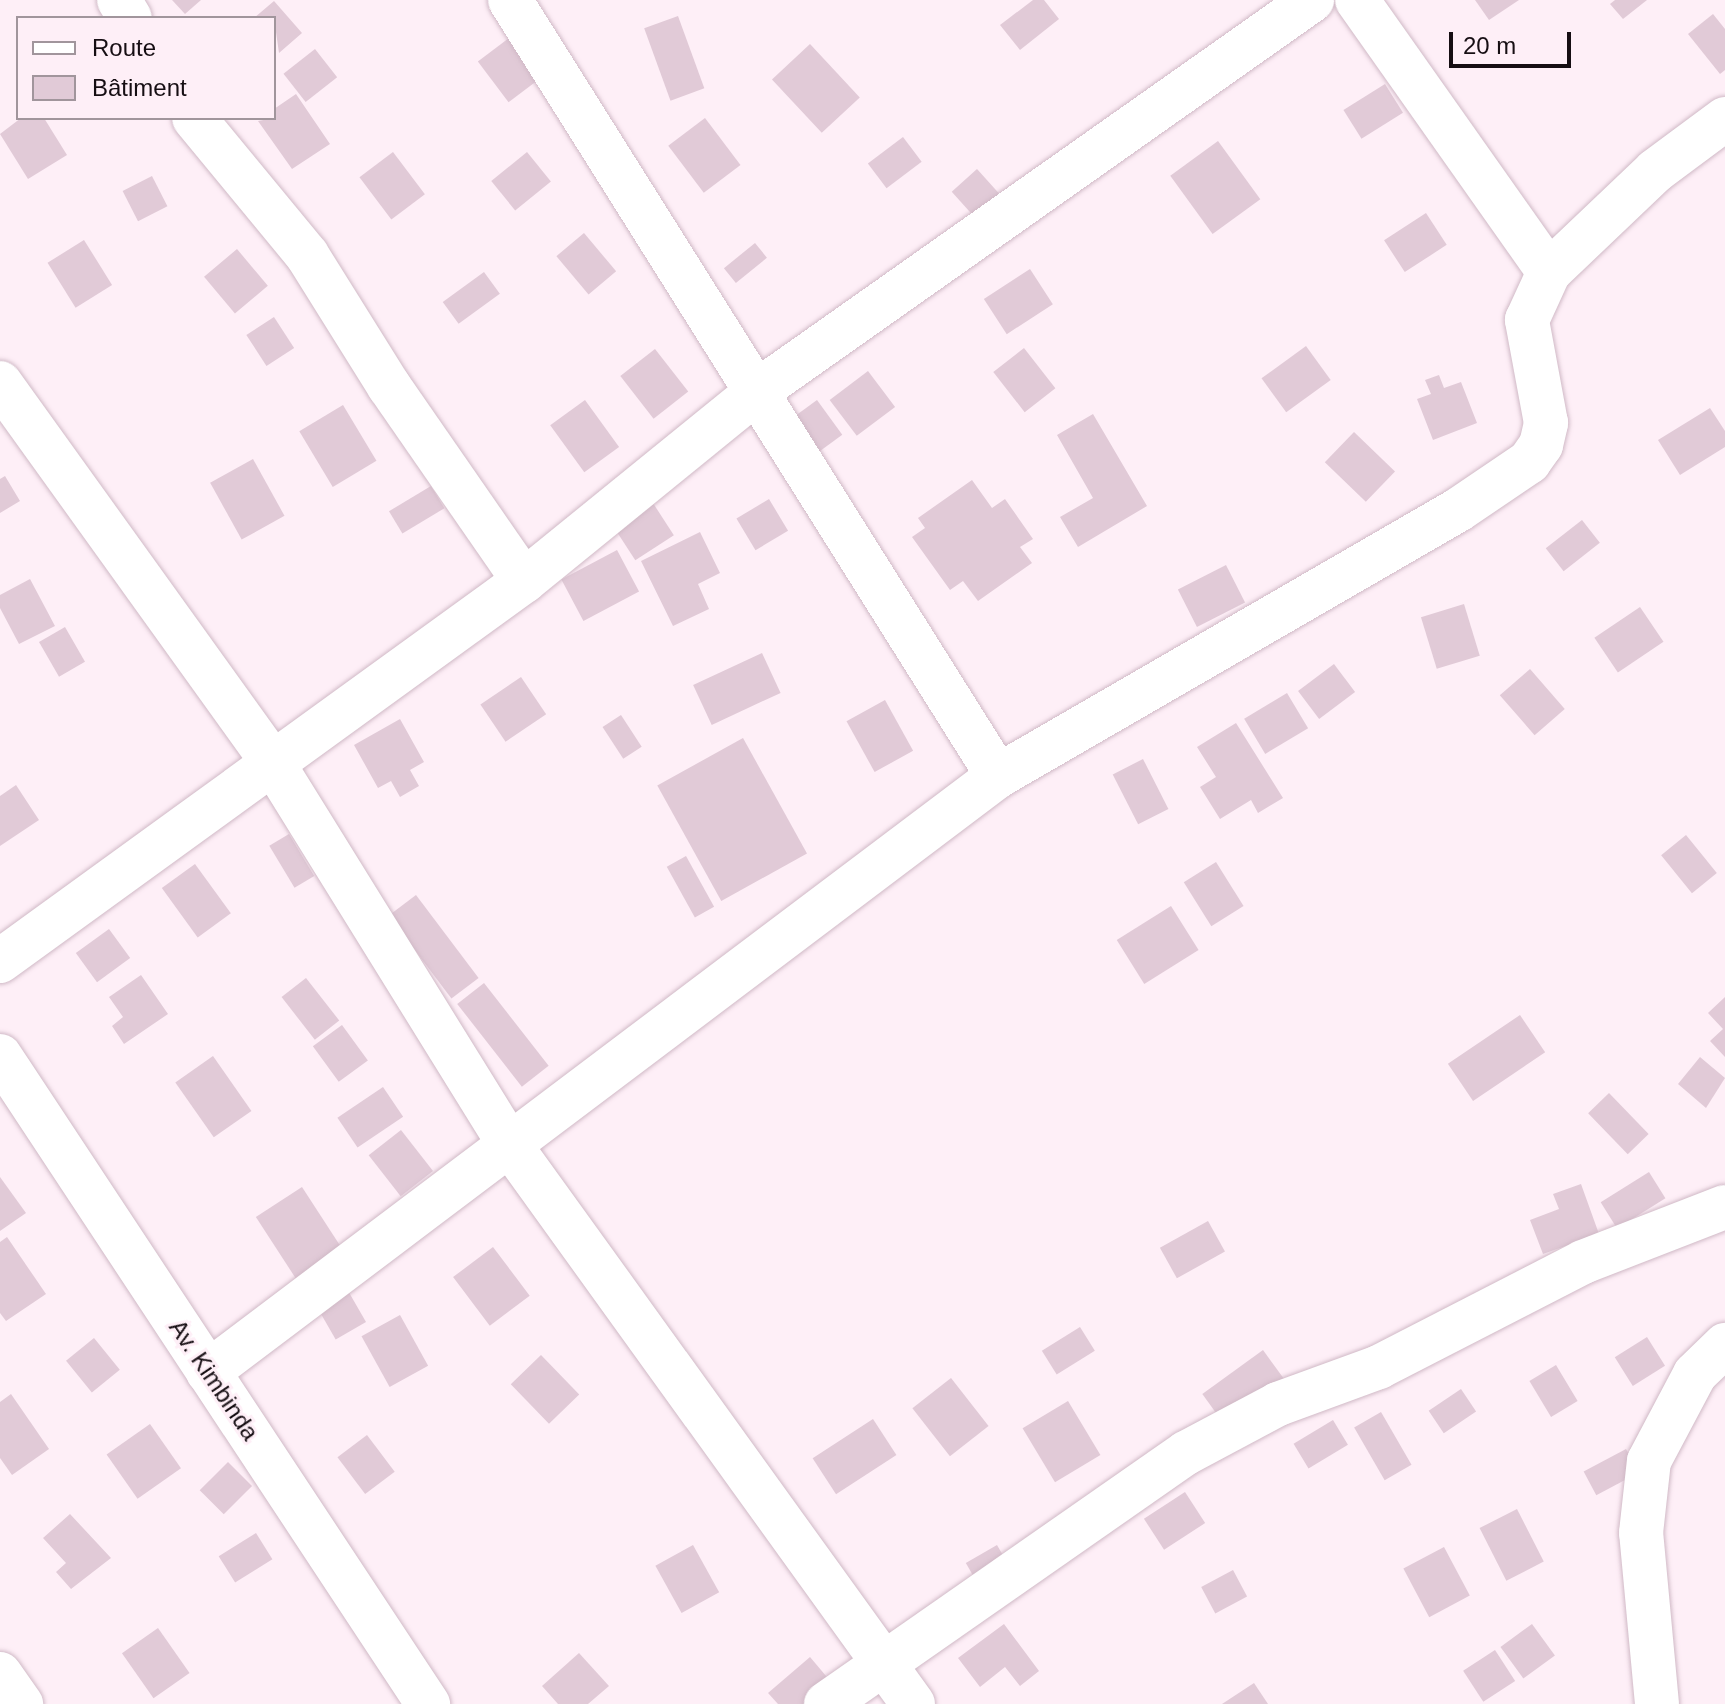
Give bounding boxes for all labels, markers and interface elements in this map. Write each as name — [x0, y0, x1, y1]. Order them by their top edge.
legend — [16, 16, 276, 120]
scale bar — [1453, 16, 1575, 66]
text: 20 m — [1463, 32, 1516, 59]
text: Route — [92, 34, 156, 61]
text: Bâtiment — [92, 74, 187, 101]
street label: Av. Kimbinda — [163, 1314, 265, 1446]

